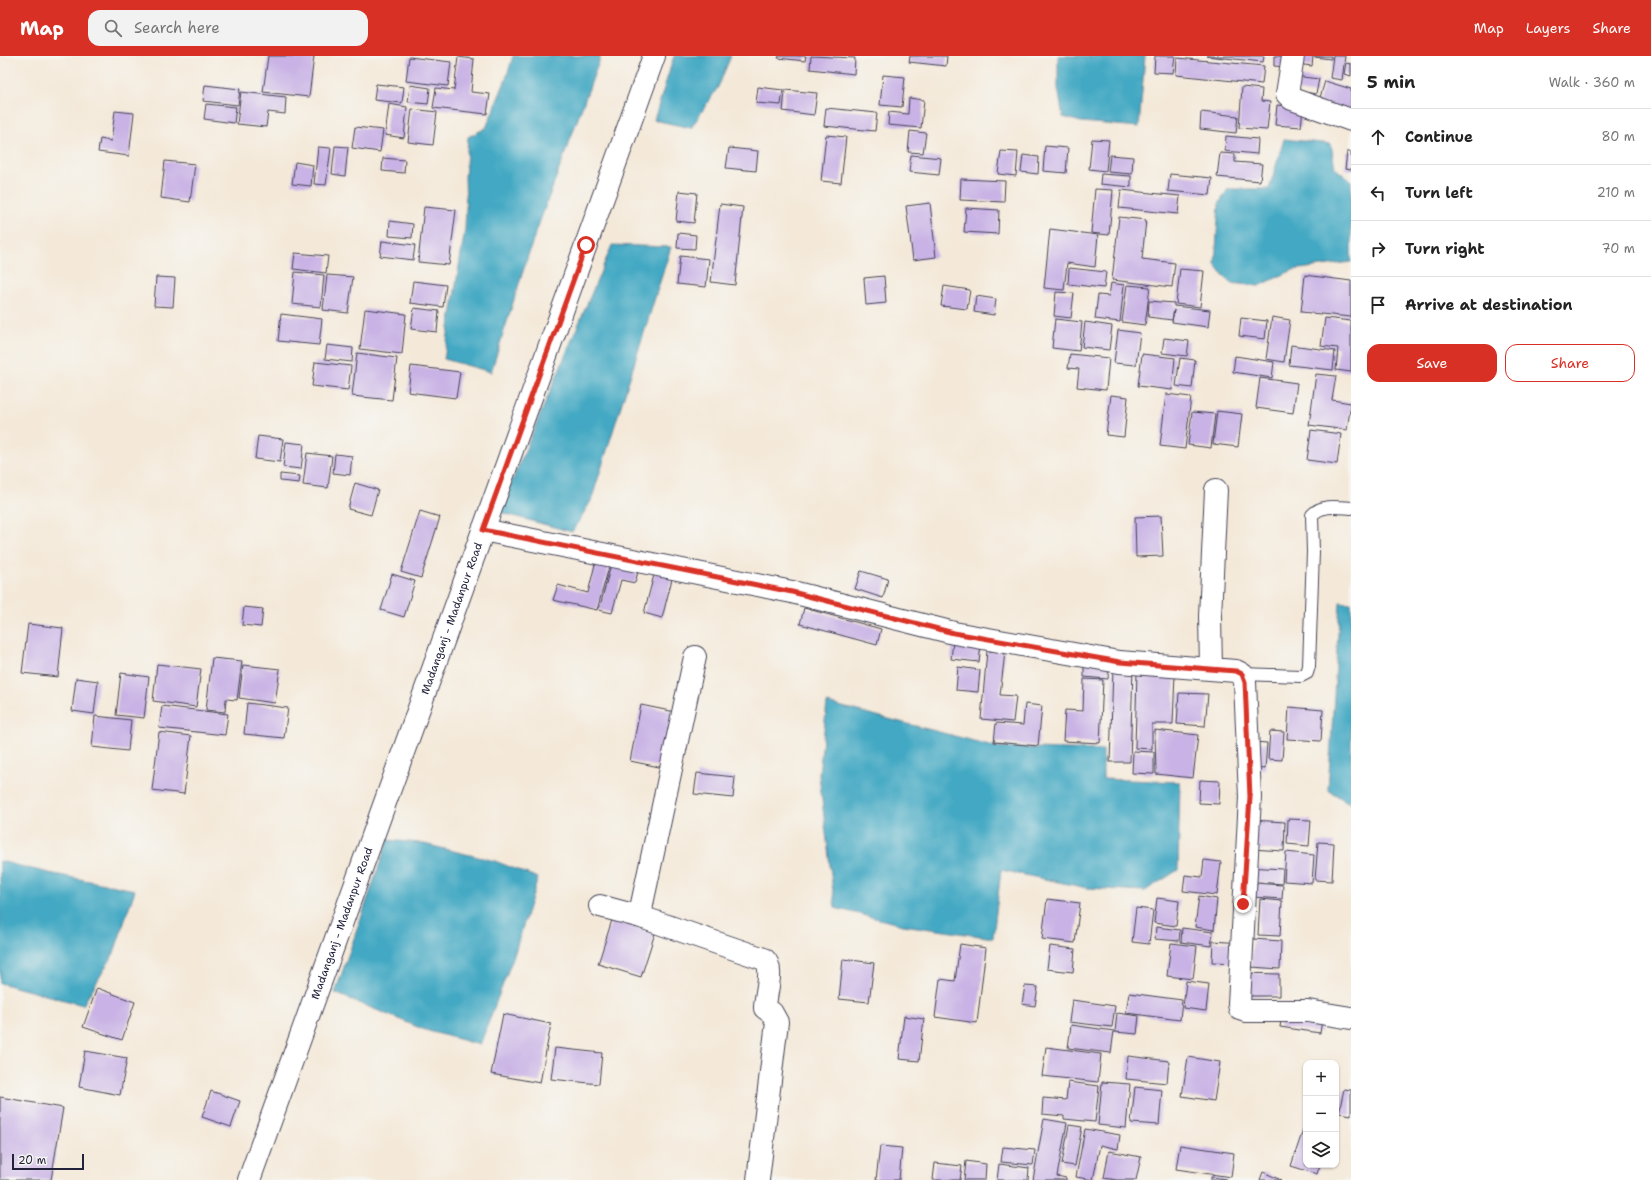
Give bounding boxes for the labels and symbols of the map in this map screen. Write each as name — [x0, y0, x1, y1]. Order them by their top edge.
route start — [577, 236, 595, 254]
street label: Madanganj - Madanpur Road — [418, 540, 486, 697]
street label: Madanganj - Madanpur Road — [308, 845, 376, 1002]
route end — [1234, 895, 1252, 913]
scale bar — [12, 1152, 84, 1171]

